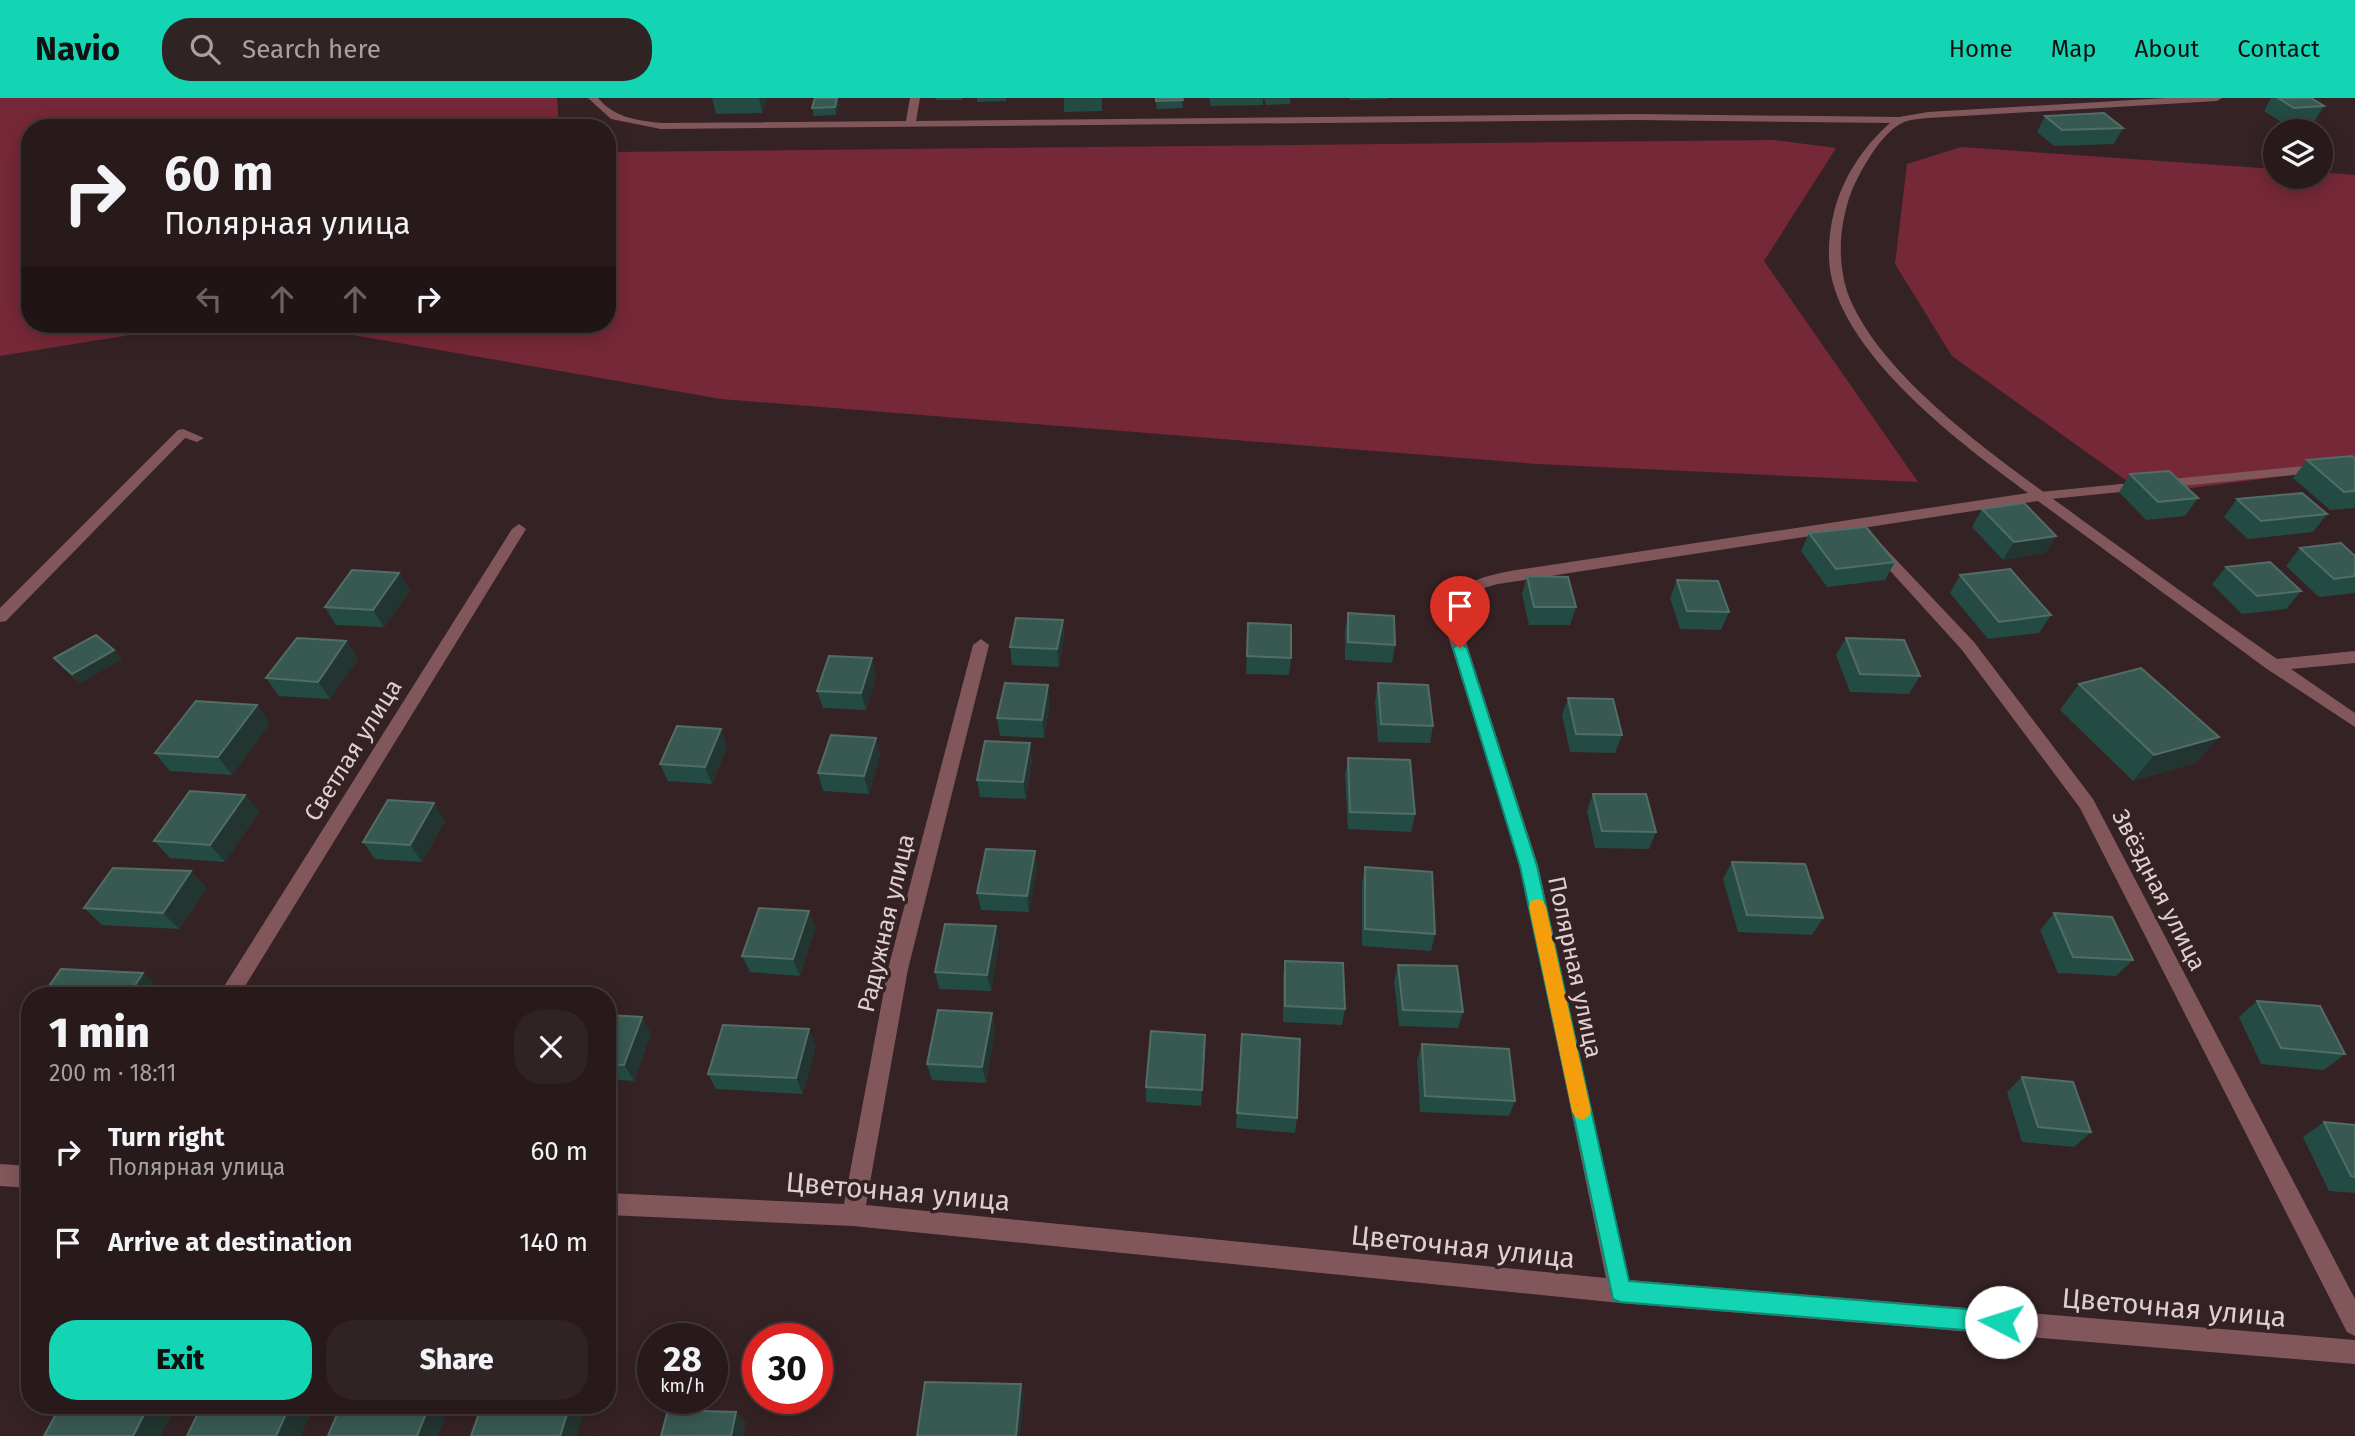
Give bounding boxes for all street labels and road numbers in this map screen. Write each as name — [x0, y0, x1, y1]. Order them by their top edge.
street label: Светлая улица — [298, 674, 408, 826]
street label: Звёздная улица — [2106, 805, 2212, 975]
street label: Радужная улица — [852, 831, 920, 1015]
street label: Полярная улица — [1542, 874, 1608, 1060]
street label: Цветочная улица — [784, 1165, 1012, 1218]
street label: Цветочная улица — [1349, 1218, 1577, 1275]
street label: Цветочная улица — [2060, 1281, 2288, 1334]

